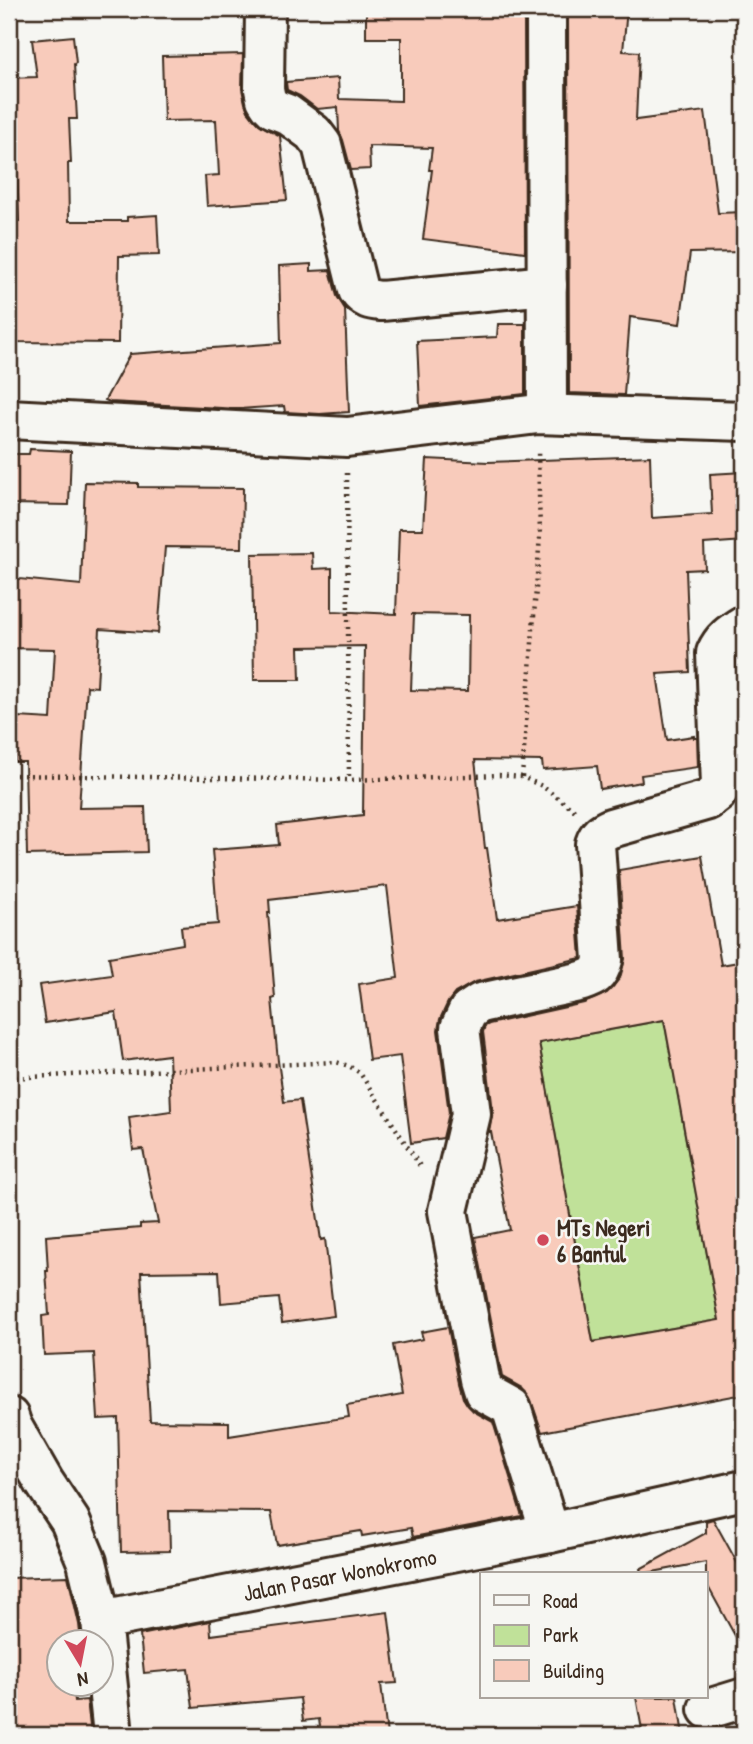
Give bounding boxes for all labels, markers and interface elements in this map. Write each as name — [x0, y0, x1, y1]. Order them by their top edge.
place label: MTs Negeri 6 Bantul — [557, 1212, 650, 1269]
marker: MTs Negeri 6 Bantul — [535, 1232, 551, 1248]
street label: Jalan Pasar Wonokromo — [240, 1540, 439, 1608]
legend — [480, 1572, 708, 1698]
text: Road — [543, 1586, 577, 1615]
text: Park — [543, 1620, 578, 1649]
north arrow — [46, 1628, 116, 1698]
text: Building — [543, 1656, 604, 1685]
text: N — [76, 1666, 90, 1693]

